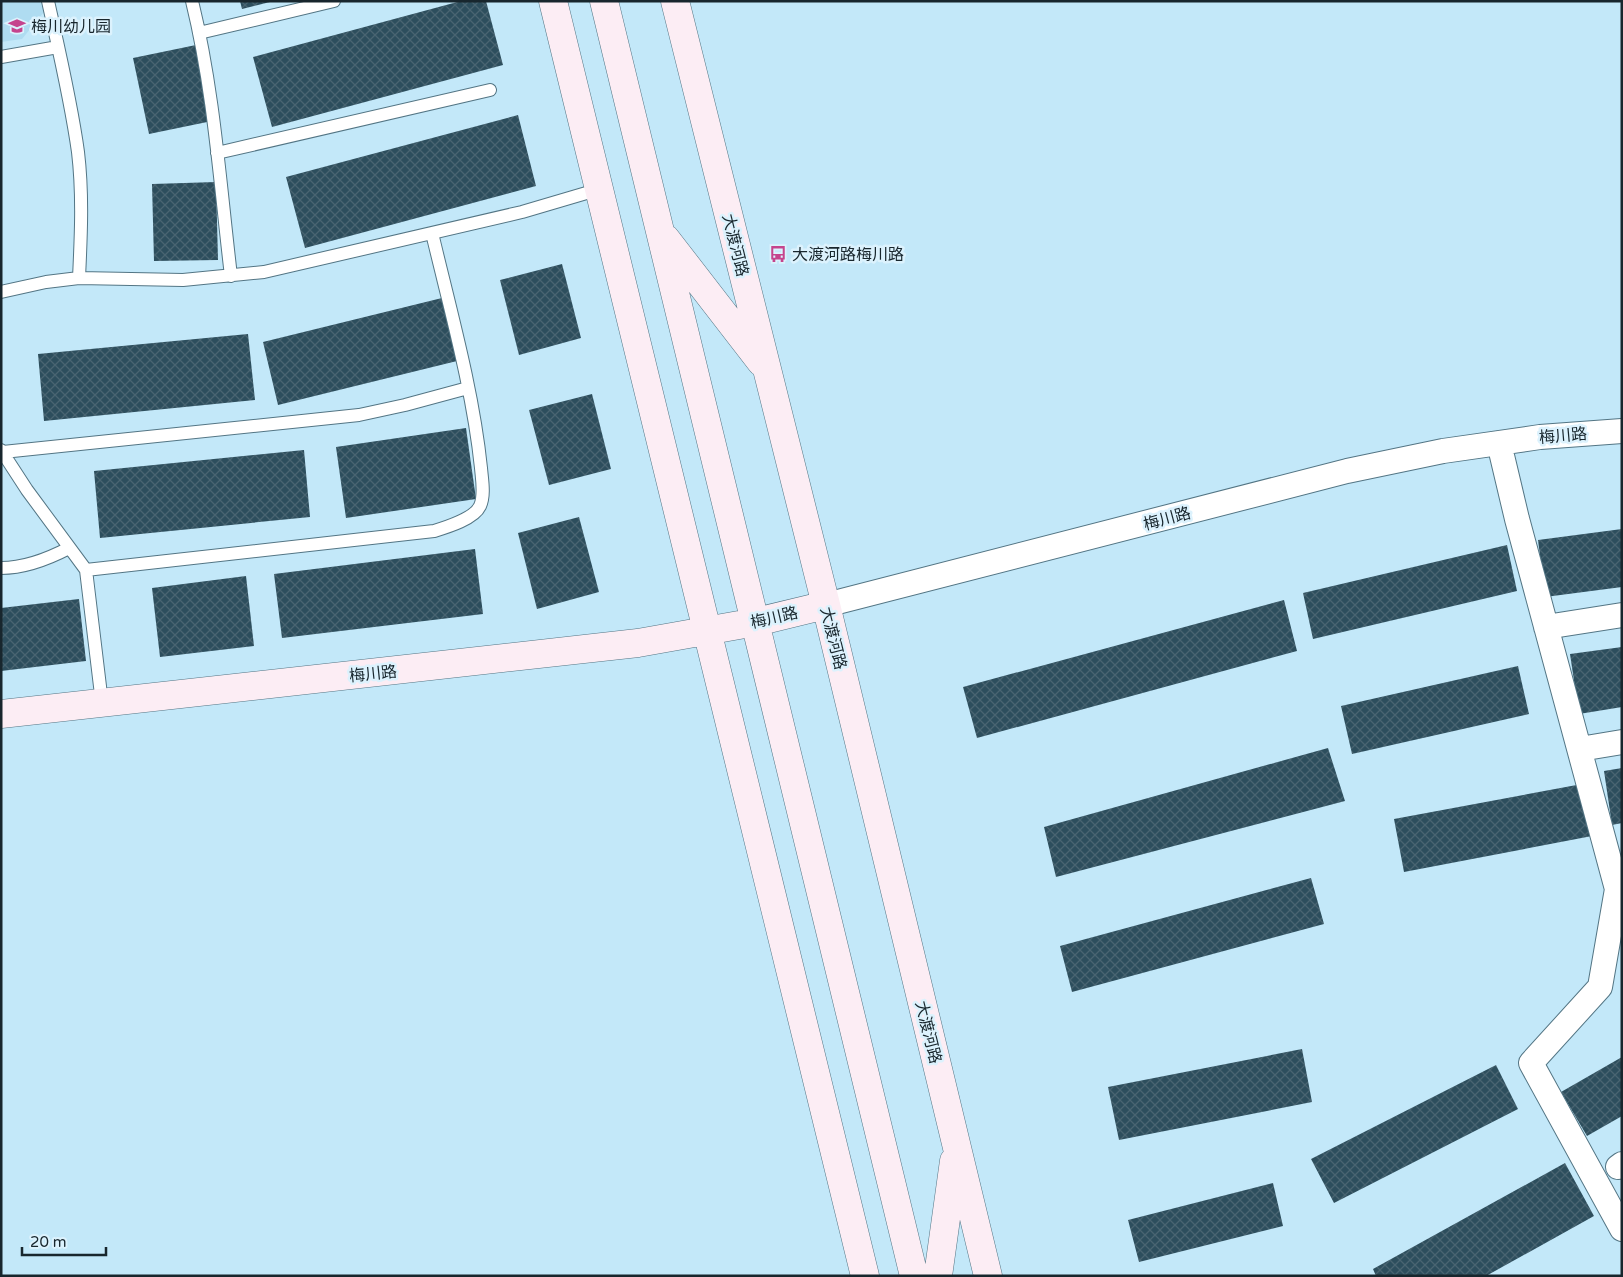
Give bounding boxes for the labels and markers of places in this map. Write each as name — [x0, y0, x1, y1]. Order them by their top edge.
school or university icon: 梅川幼儿园 — [7, 16, 27, 36]
place label: 梅川幼儿园 — [31, 17, 111, 37]
bus stop icon: 大渡河路梅川路 — [768, 244, 788, 264]
place label: 大渡河路梅川路 — [792, 245, 904, 265]

